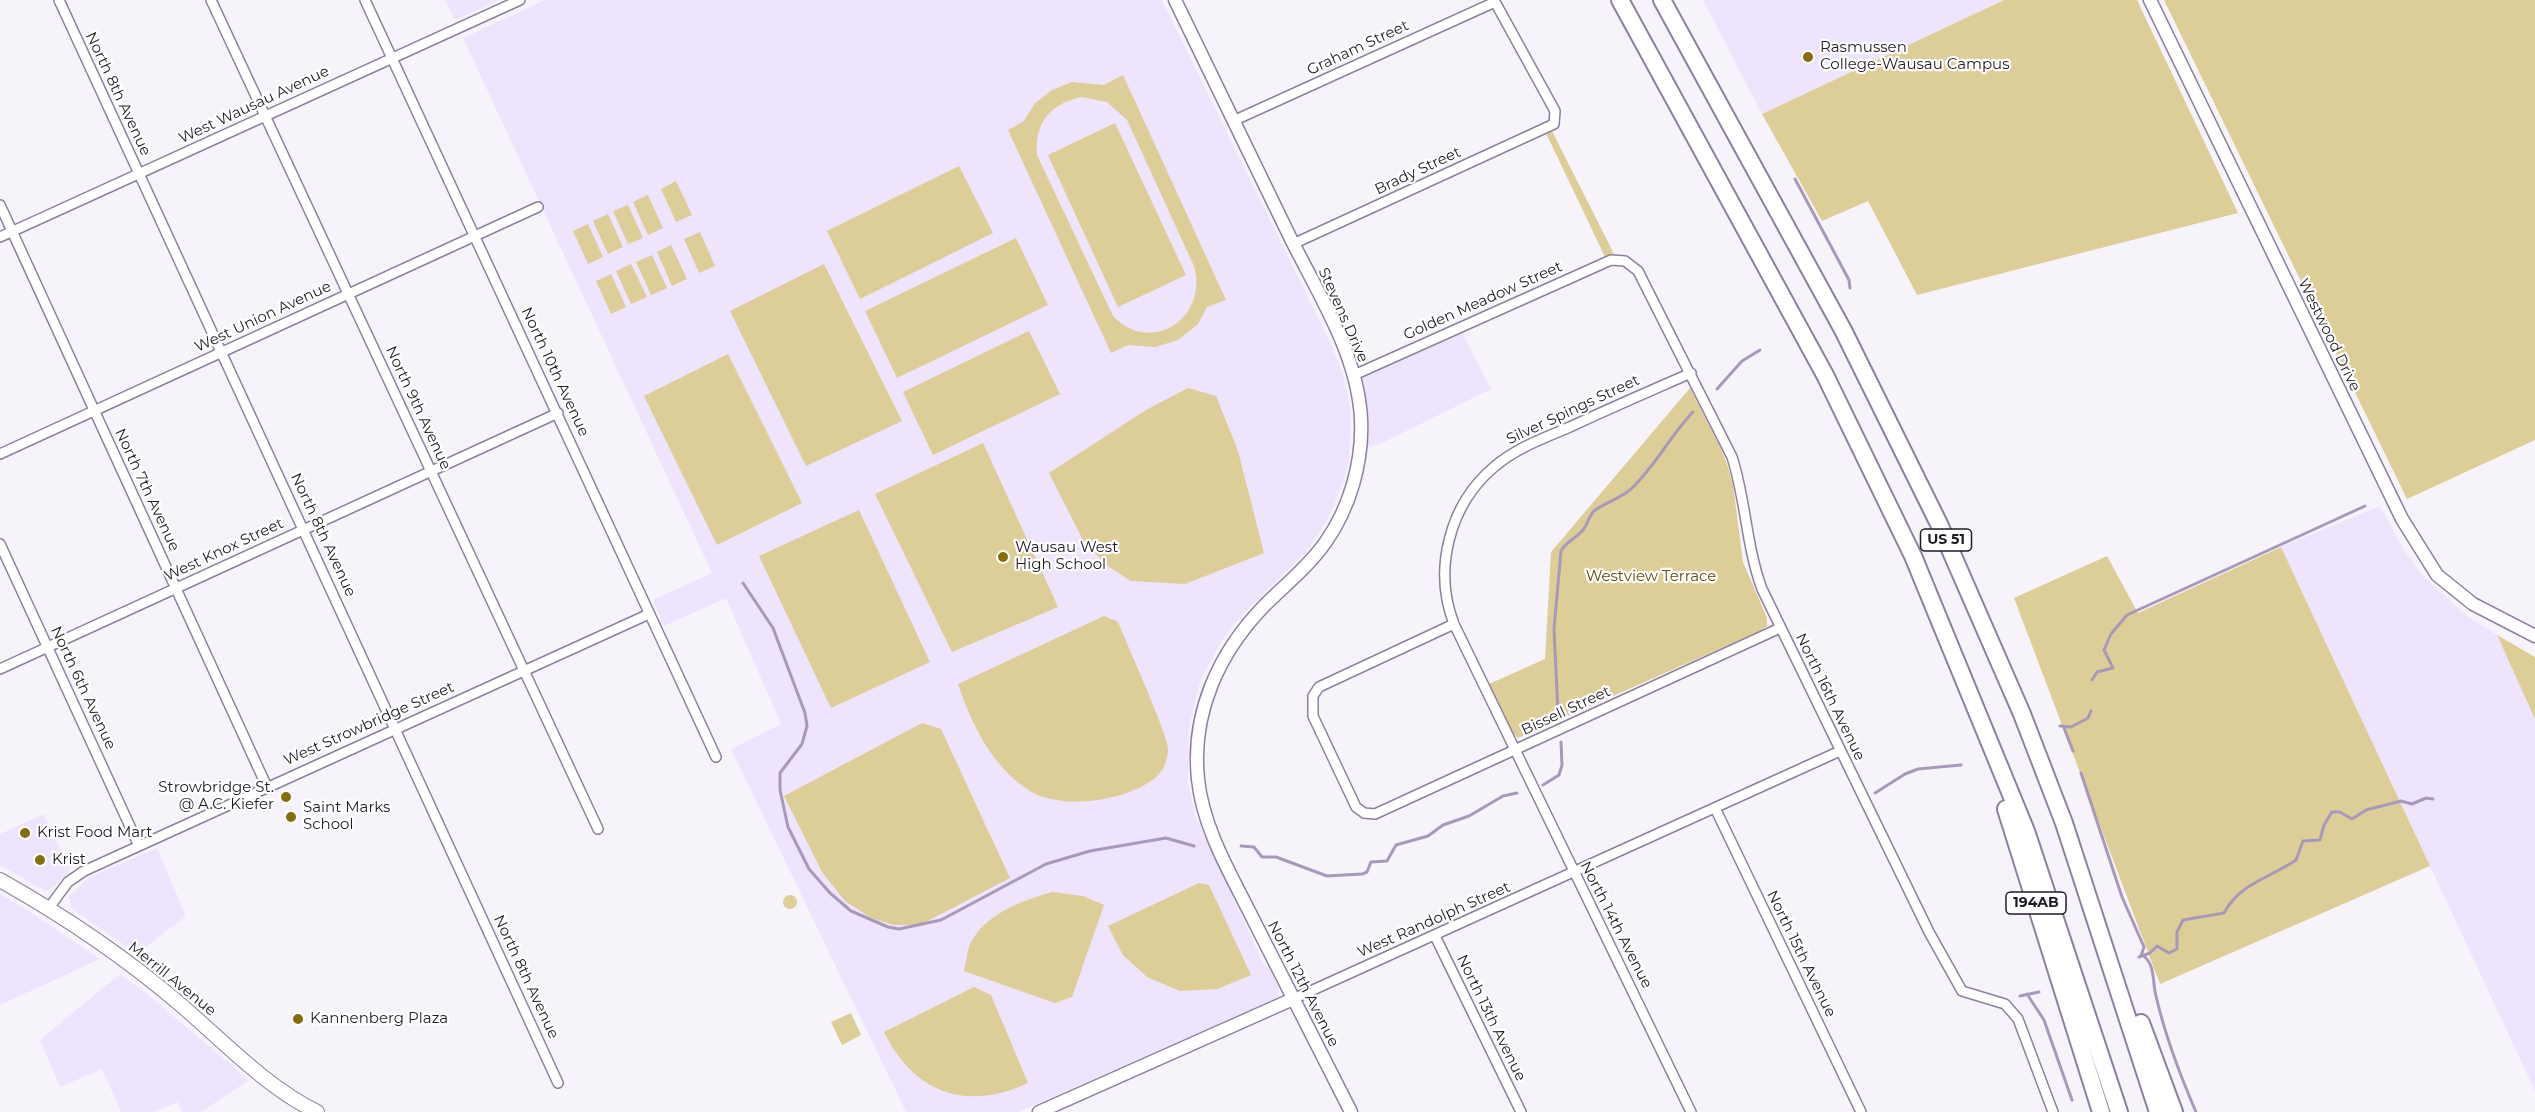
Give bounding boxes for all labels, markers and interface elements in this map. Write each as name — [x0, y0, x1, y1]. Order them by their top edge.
street label: Graham Street — [1304, 17, 1412, 79]
street label: North 8th Avenue — [81, 29, 155, 159]
place label: Rasmussen College-Wausau Campus — [1820, 39, 2010, 74]
marker: Rasmussen College-Wausau Campus — [1801, 50, 1815, 64]
street label: West Wausau Avenue — [176, 62, 332, 148]
street label: Brady Street — [1372, 143, 1464, 199]
street label: Golden Meadow Street — [1401, 258, 1565, 344]
street label: Stevens Drive — [1314, 265, 1372, 365]
street label: Westwood Drive — [2294, 276, 2364, 394]
street label: West Union Avenue — [192, 277, 334, 357]
street label: North 10th Avenue — [517, 305, 593, 439]
street label: North 9th Avenue — [382, 343, 454, 473]
street label: Silver Spings Street — [1504, 371, 1642, 449]
street label: North 7th Avenue — [111, 426, 183, 554]
street label: North 8th Avenue — [286, 470, 360, 600]
street label: West Knox Street — [162, 515, 286, 585]
road number: US 51 — [1920, 529, 1972, 551]
place label: Wausau West High School — [1015, 539, 1118, 574]
marker: Wausau West High School — [996, 550, 1010, 564]
park label: Westview Terrace — [1586, 568, 1716, 586]
street label: North 6th Avenue — [47, 624, 119, 752]
street label: North 16th Avenue — [1791, 630, 1869, 764]
street label: West Strowbridge Street — [281, 678, 457, 770]
street label: Bissell Street — [1519, 682, 1613, 740]
place label: Strowbridge St. @ A.C. Kiefer — [158, 779, 274, 814]
marker: Strowbridge St. @ A.C. Kiefer — [279, 790, 293, 804]
place label: Saint Marks School — [303, 799, 390, 834]
marker: Saint Marks School — [284, 810, 298, 824]
place label: Krist Food Mart — [37, 824, 152, 842]
marker: Krist Food Mart — [18, 826, 32, 840]
place label: Krist — [52, 851, 86, 869]
marker: Krist — [33, 853, 47, 867]
street label: North 14th Avenue — [1576, 859, 1656, 991]
street label: West Randolph Street — [1355, 878, 1513, 962]
street label: North 15th Avenue — [1763, 888, 1839, 1020]
road number: 194AB — [2006, 892, 2066, 914]
street label: North 8th Avenue — [489, 912, 563, 1042]
street label: North 12th Avenue — [1263, 918, 1343, 1050]
street label: Merrill Avenue — [124, 938, 220, 1020]
street label: North 13th Avenue — [1453, 952, 1529, 1084]
place label: Kannenberg Plaza — [310, 1010, 448, 1028]
marker: Kannenberg Plaza — [291, 1012, 305, 1026]

